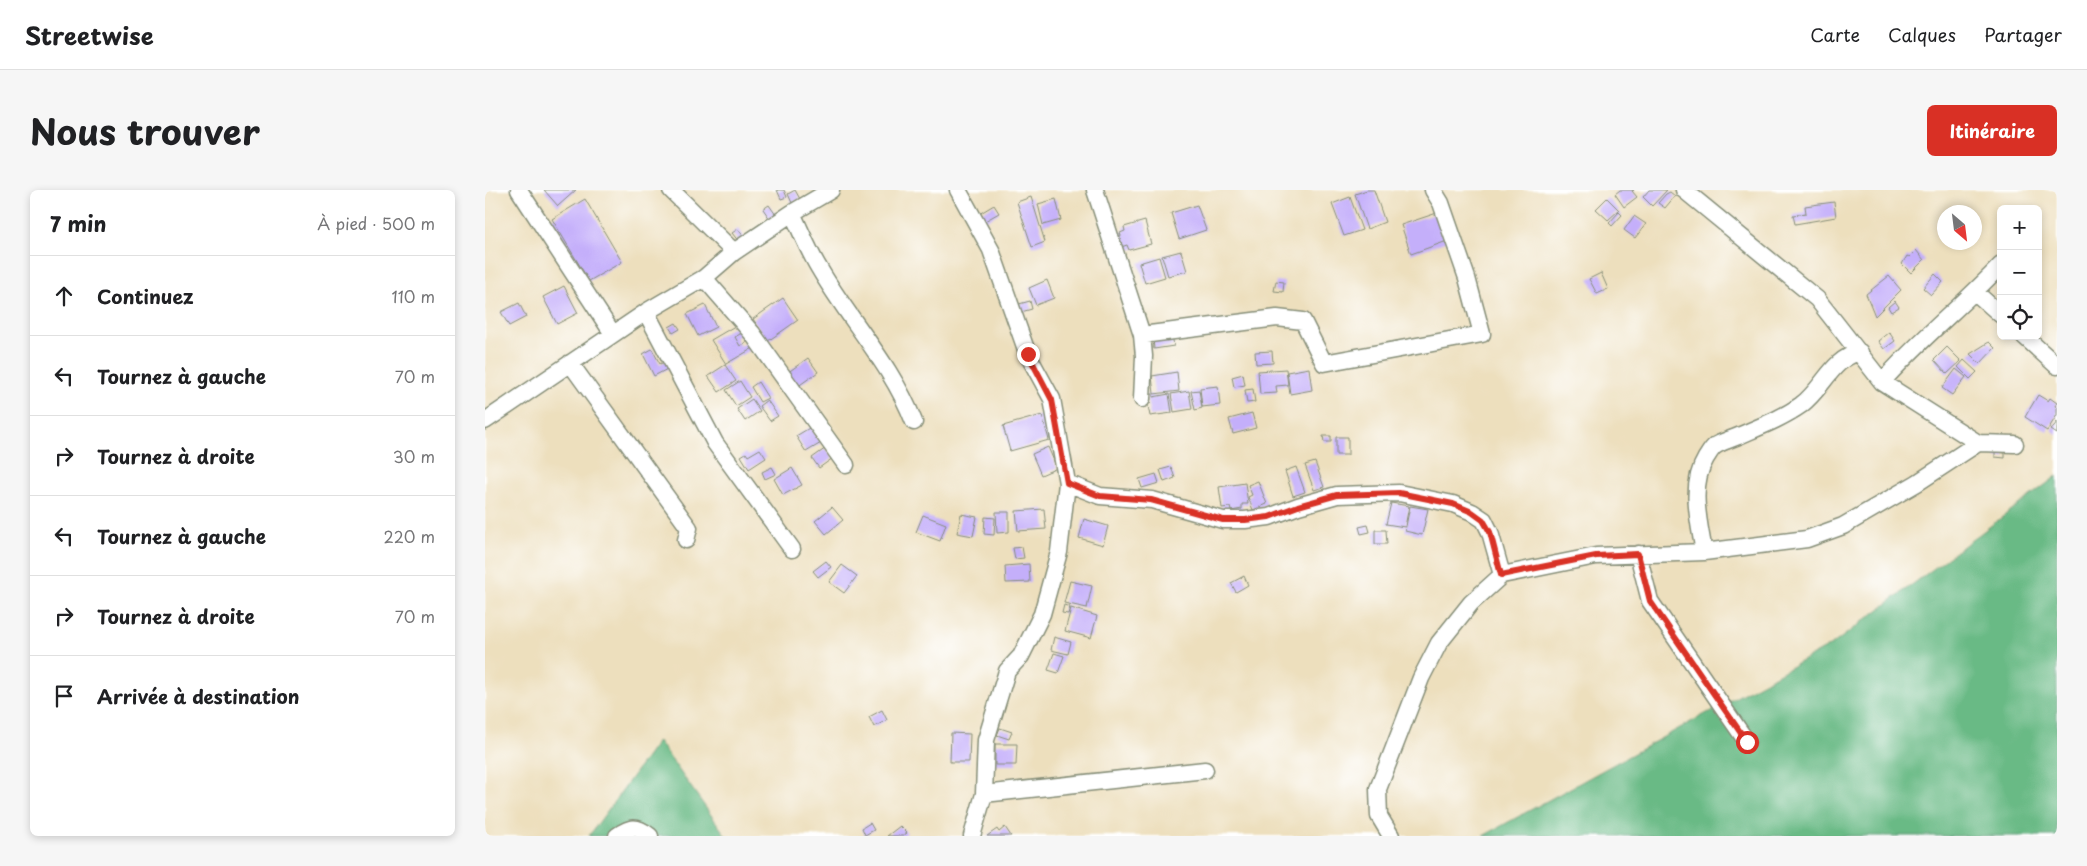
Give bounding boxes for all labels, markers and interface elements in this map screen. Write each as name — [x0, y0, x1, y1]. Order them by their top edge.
text: Streetwise — [25, 17, 154, 53]
text: Carte — [1810, 21, 1860, 48]
text: Calques — [1888, 21, 1956, 48]
text: Partager — [1984, 21, 2062, 48]
text: Nous trouver — [30, 104, 260, 157]
button: Itinéraire — [1927, 105, 2057, 156]
north arrow — [1937, 205, 1982, 250]
map controls — [1997, 205, 2042, 340]
button: + — [1997, 205, 2042, 250]
text: 7 min — [50, 207, 106, 239]
text: À pied · 500 m — [317, 211, 435, 235]
button: − — [1997, 250, 2042, 295]
icon: ahead — [50, 282, 78, 310]
text: Continuez — [97, 282, 194, 310]
text: 110 m — [392, 284, 435, 308]
button: locate — [1997, 295, 2042, 340]
route end — [1017, 343, 1040, 366]
icon: left — [50, 362, 78, 390]
text: Tournez à gauche — [97, 362, 266, 390]
text: 70 m — [395, 364, 435, 388]
icon: right — [50, 442, 78, 470]
text: Tournez à droite — [97, 442, 255, 470]
text: 30 m — [393, 444, 435, 468]
icon: left — [50, 522, 78, 550]
text: Tournez à gauche — [97, 522, 266, 550]
text: 220 m — [384, 524, 435, 548]
icon: right — [50, 602, 78, 630]
text: Tournez à droite — [97, 602, 255, 630]
text: 70 m — [395, 604, 435, 628]
icon: arrive — [50, 682, 78, 710]
text: Arrivée à destination — [97, 682, 300, 710]
route start — [1736, 731, 1759, 754]

